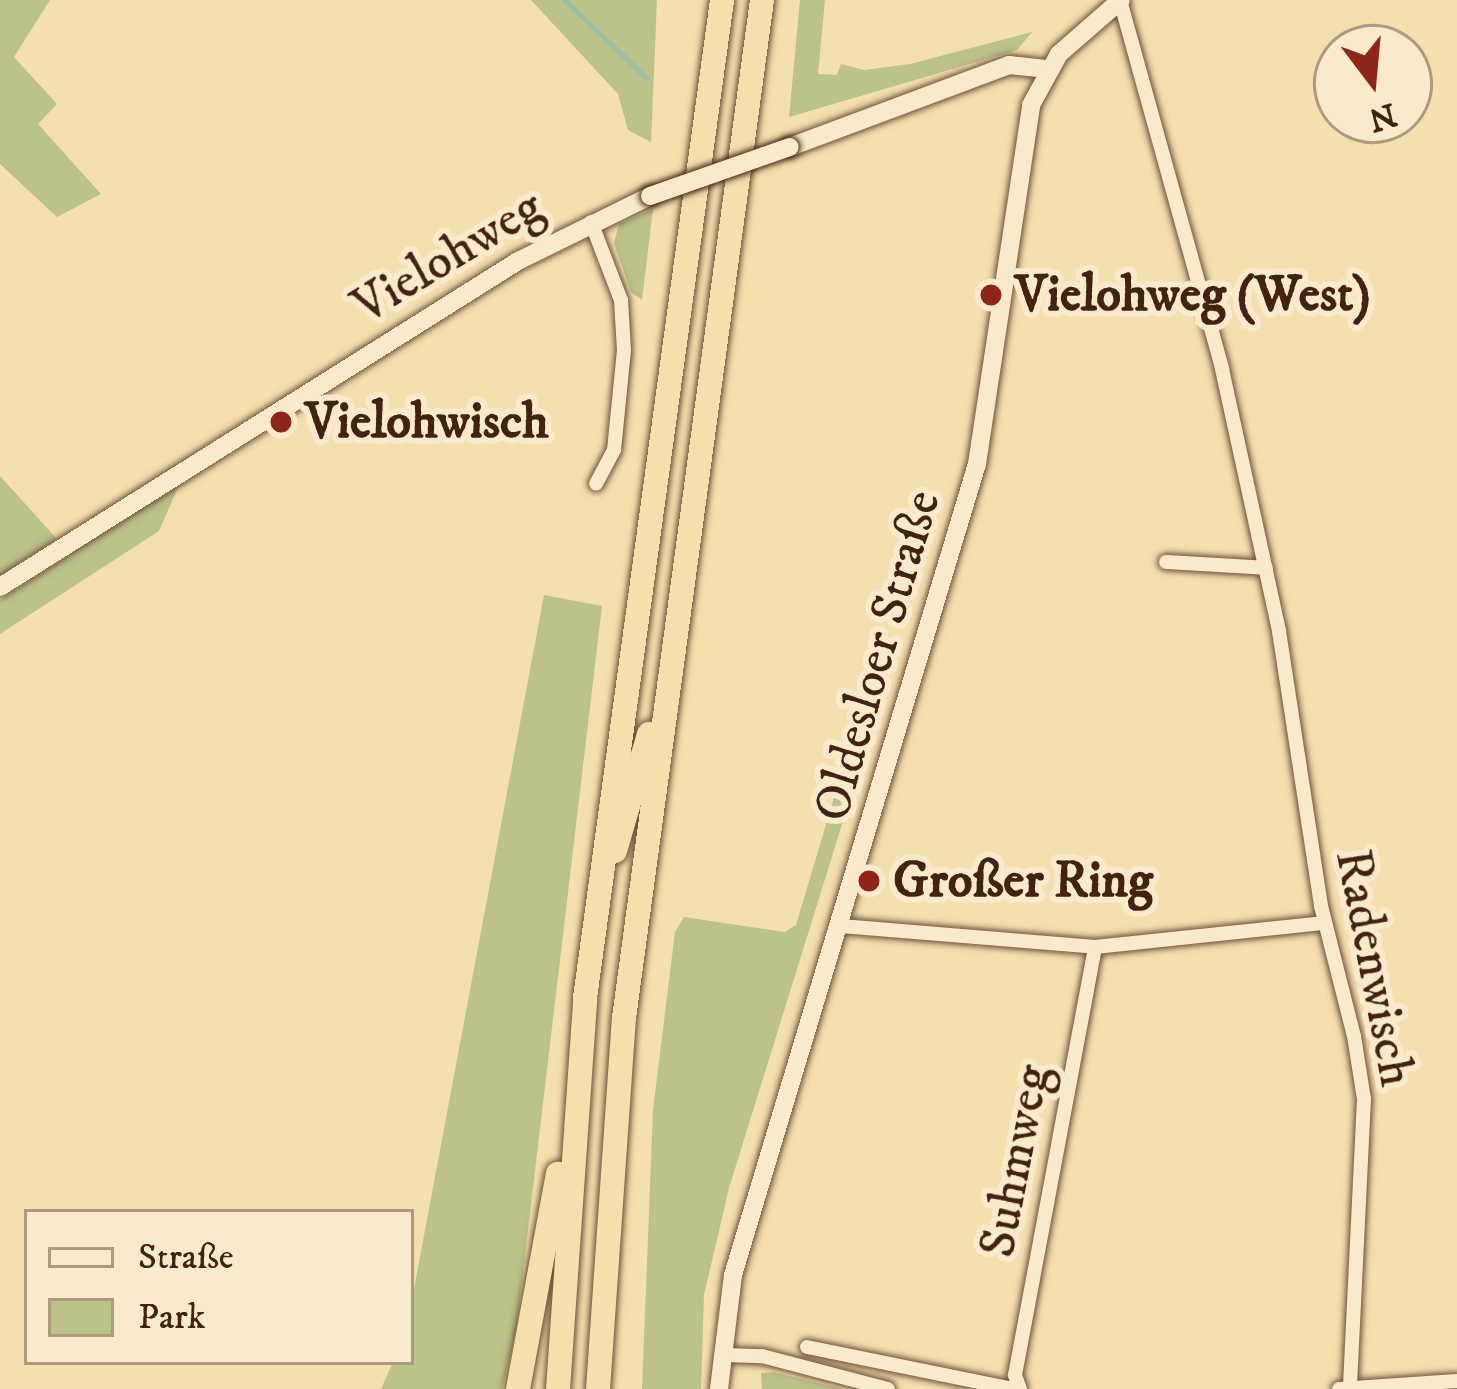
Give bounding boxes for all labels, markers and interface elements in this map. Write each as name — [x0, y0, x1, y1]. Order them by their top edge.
north arrow — [1313, 24, 1433, 144]
text: N — [1364, 93, 1401, 140]
street label: Vielohweg — [342, 176, 554, 338]
place label: Vielohweg (West) — [1015, 264, 1371, 326]
marker: Vielohweg (West) — [978, 282, 1004, 308]
place label: Vielohwisch — [305, 391, 549, 453]
marker: Vielohwisch — [268, 409, 294, 435]
street label: Oldesloer Straße — [802, 484, 954, 828]
street label: Radenwisch — [1321, 844, 1427, 1092]
place label: Großer Ring — [893, 850, 1153, 912]
marker: Großer Ring — [856, 868, 882, 894]
street label: Suhmweg — [967, 1060, 1065, 1262]
legend — [24, 1209, 414, 1365]
text: Straße — [138, 1235, 234, 1280]
text: Park — [138, 1295, 205, 1340]

